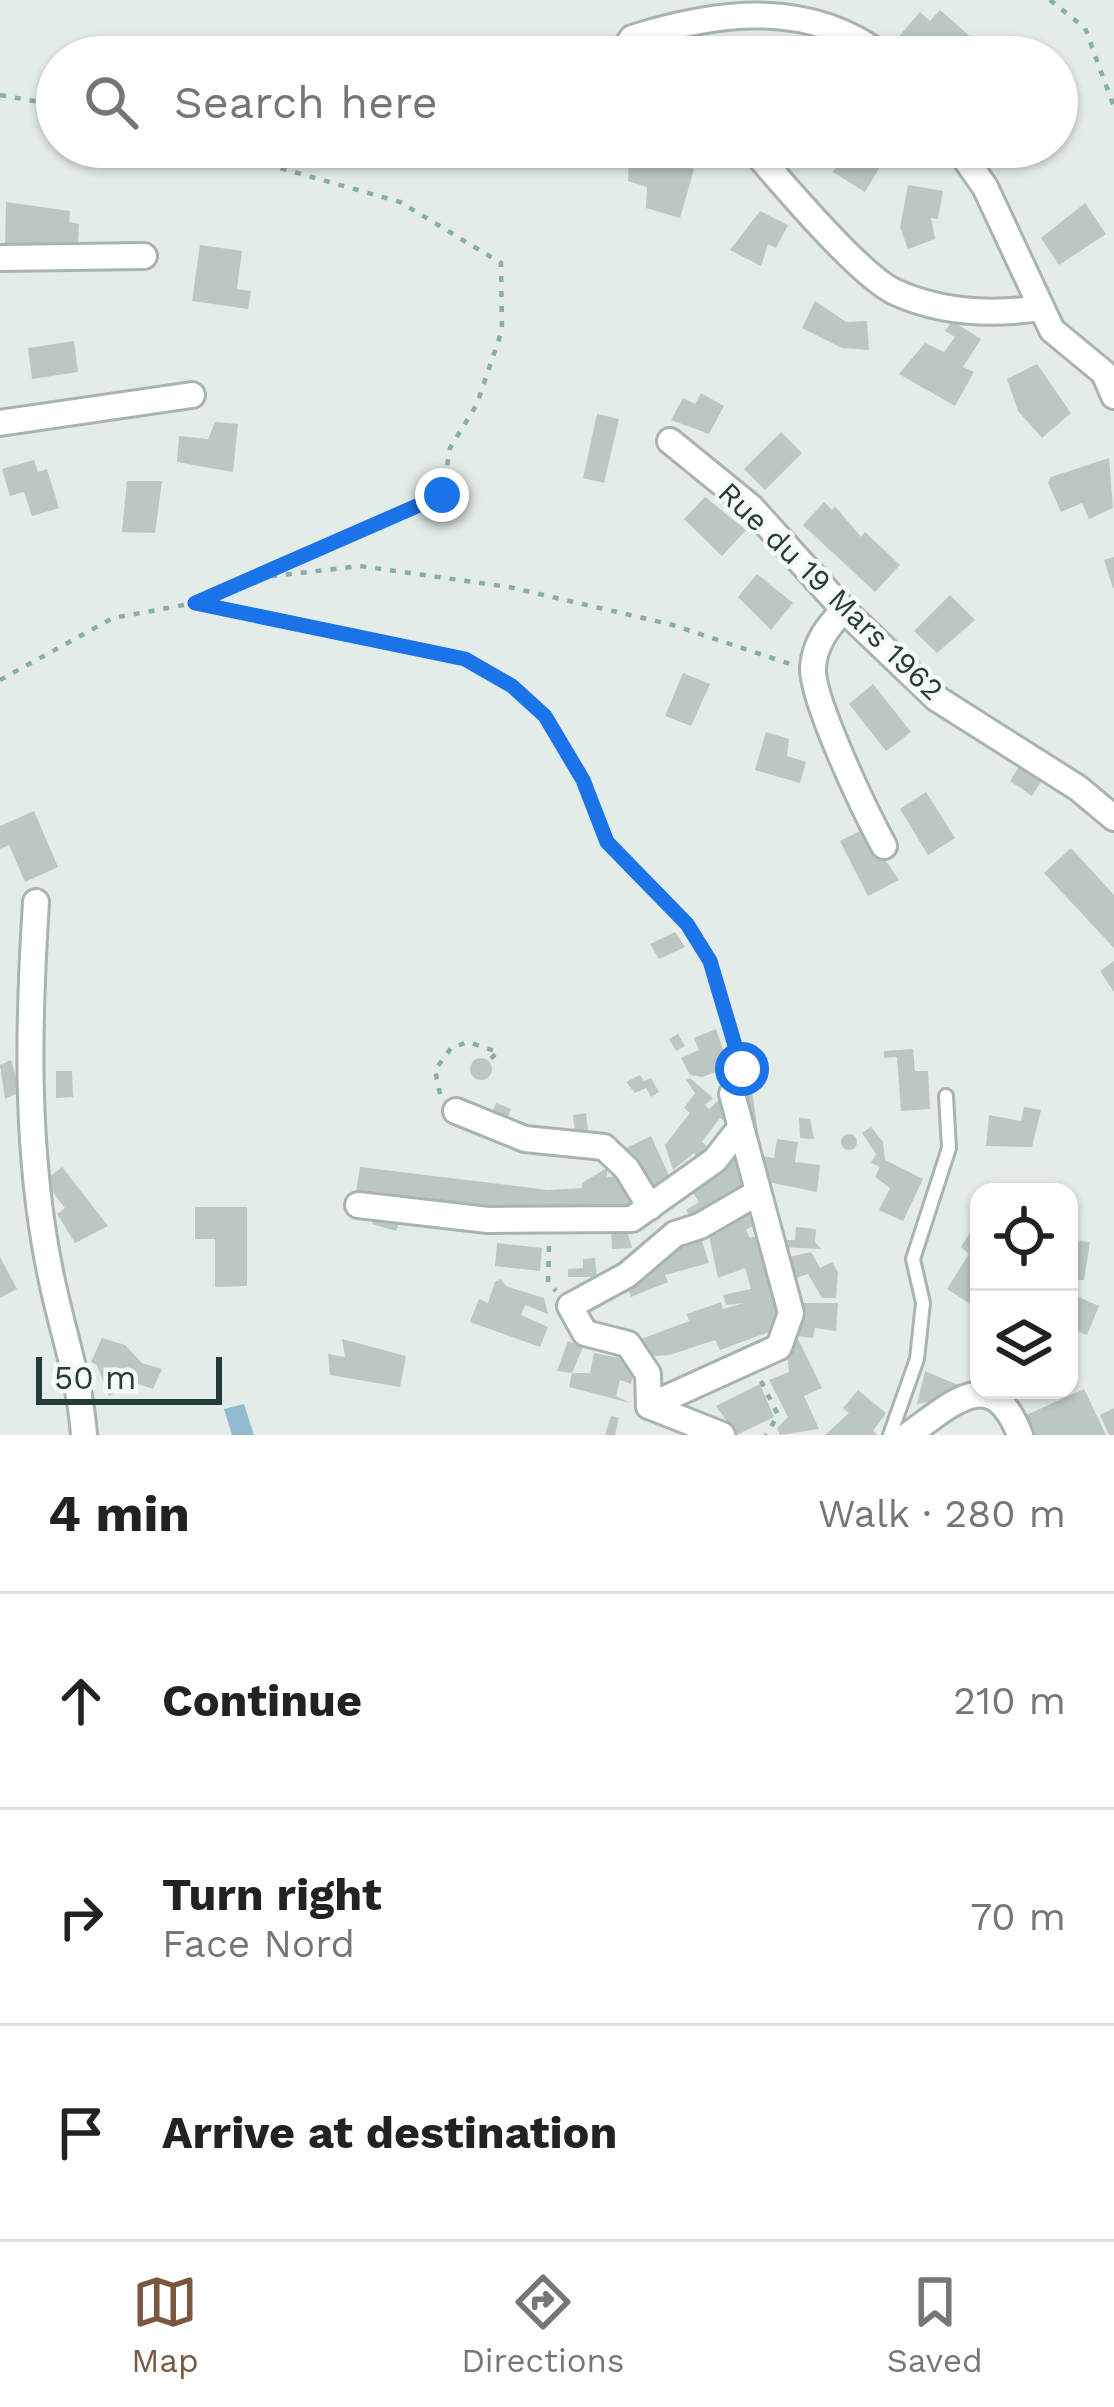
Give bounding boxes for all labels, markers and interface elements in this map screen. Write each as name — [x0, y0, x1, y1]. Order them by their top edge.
search box — [36, 36, 1078, 168]
icon: search — [78, 69, 144, 135]
text: Search here — [174, 76, 438, 129]
route end — [415, 468, 469, 522]
street label: Rue du 19 Mars 1962 — [711, 475, 951, 707]
route start — [715, 1042, 769, 1096]
map controls — [970, 1183, 1078, 1399]
button: locate — [970, 1183, 1078, 1291]
button: layers — [970, 1291, 1078, 1399]
scale bar — [36, 1351, 222, 1404]
text: 50 m — [54, 1358, 136, 1397]
text: 4 min — [48, 1484, 190, 1543]
text: Walk · 280 m — [818, 1491, 1066, 1536]
icon: ahead — [48, 1668, 114, 1734]
text: Continue — [162, 1674, 362, 1727]
text: 210 m — [953, 1678, 1066, 1723]
text: Turn right — [162, 1868, 382, 1921]
icon: right — [48, 1884, 114, 1950]
text: 70 m — [970, 1894, 1066, 1939]
text: Face Nord — [162, 1921, 355, 1966]
icon: arrive — [48, 2100, 114, 2166]
text: Arrive at destination — [162, 2106, 617, 2159]
tab: Map — [131, 2269, 199, 2380]
tab: Directions — [461, 2269, 624, 2380]
tab: Saved — [887, 2269, 983, 2380]

